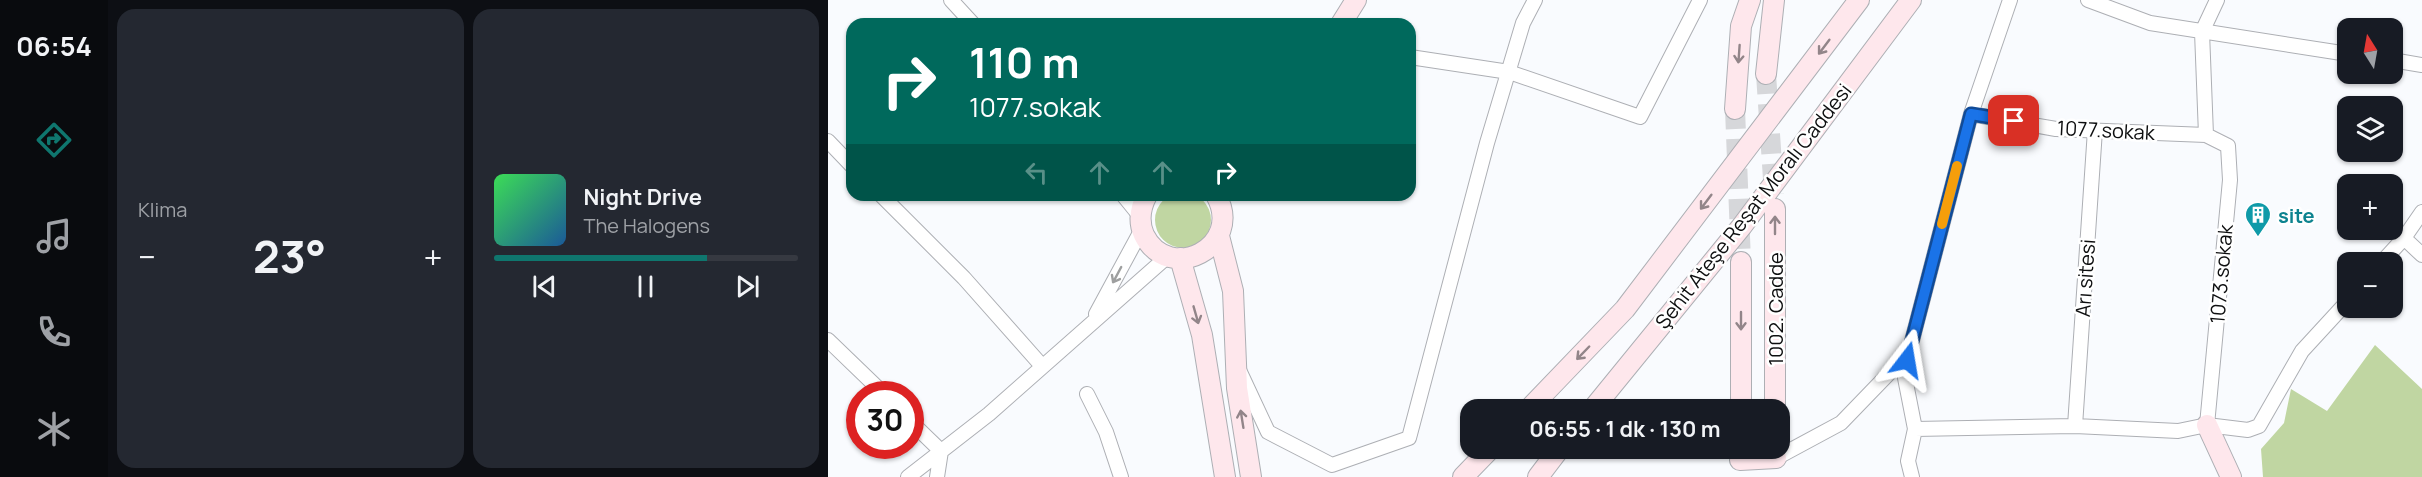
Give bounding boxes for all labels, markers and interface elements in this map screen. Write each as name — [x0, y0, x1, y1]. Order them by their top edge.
north arrow — [2337, 18, 2403, 84]
map controls — [2337, 18, 2403, 318]
text: 06:54 — [16, 27, 92, 64]
text: 110 m — [969, 33, 1080, 91]
one-way arrow — [1817, 38, 1830, 54]
icon: right — [870, 42, 948, 120]
one-way arrow — [1734, 43, 1745, 63]
street label: Şehit Ateşe Reşat Moralı Caddesi — [1649, 78, 1857, 334]
text: 1077.sokak — [969, 88, 1101, 125]
pin — [1988, 95, 2039, 146]
button: layers — [2337, 96, 2403, 162]
icon: arrive — [1997, 104, 2030, 137]
street label: 1077.sokak — [2057, 114, 2157, 146]
icon: directions — [33, 119, 75, 161]
icon: left — [1020, 156, 1053, 189]
icon: ahead — [1083, 156, 1116, 189]
icon: ahead — [1146, 156, 1179, 189]
icon: right — [1209, 156, 1242, 189]
button: + — [2337, 174, 2403, 240]
text: Night Drive — [584, 182, 702, 212]
one-way arrow — [1700, 194, 1712, 210]
text: Klima — [138, 196, 187, 223]
building icon: site — [2243, 200, 2273, 238]
place label: site — [2278, 202, 2315, 229]
text: The Halogens — [584, 212, 710, 239]
icon: music — [33, 215, 75, 257]
one-way arrow — [1769, 216, 1781, 236]
street label: 1073.sokak — [2203, 222, 2239, 325]
text: 23° — [253, 225, 326, 287]
text: − — [138, 234, 156, 279]
text: + — [423, 234, 442, 279]
street label: Arı sitesi — [2069, 238, 2101, 318]
street label: 1002. Cadde — [1762, 252, 1789, 366]
button: − — [2337, 252, 2403, 318]
one-way arrow — [1111, 266, 1122, 284]
icon: previous — [528, 270, 561, 303]
icon: pause — [629, 270, 662, 303]
icon: next — [731, 270, 764, 303]
one-way arrow — [1191, 305, 1202, 324]
one-way arrow — [1735, 310, 1747, 330]
icon: phone — [33, 311, 75, 353]
position arrow — [1875, 328, 1939, 392]
one-way arrow — [1575, 345, 1590, 360]
speed limit sign: 30 — [846, 381, 924, 459]
icon: climate — [33, 408, 75, 450]
one-way arrow — [1236, 410, 1247, 430]
text: 06:55 · 1 dk · 130 m — [1529, 414, 1721, 444]

